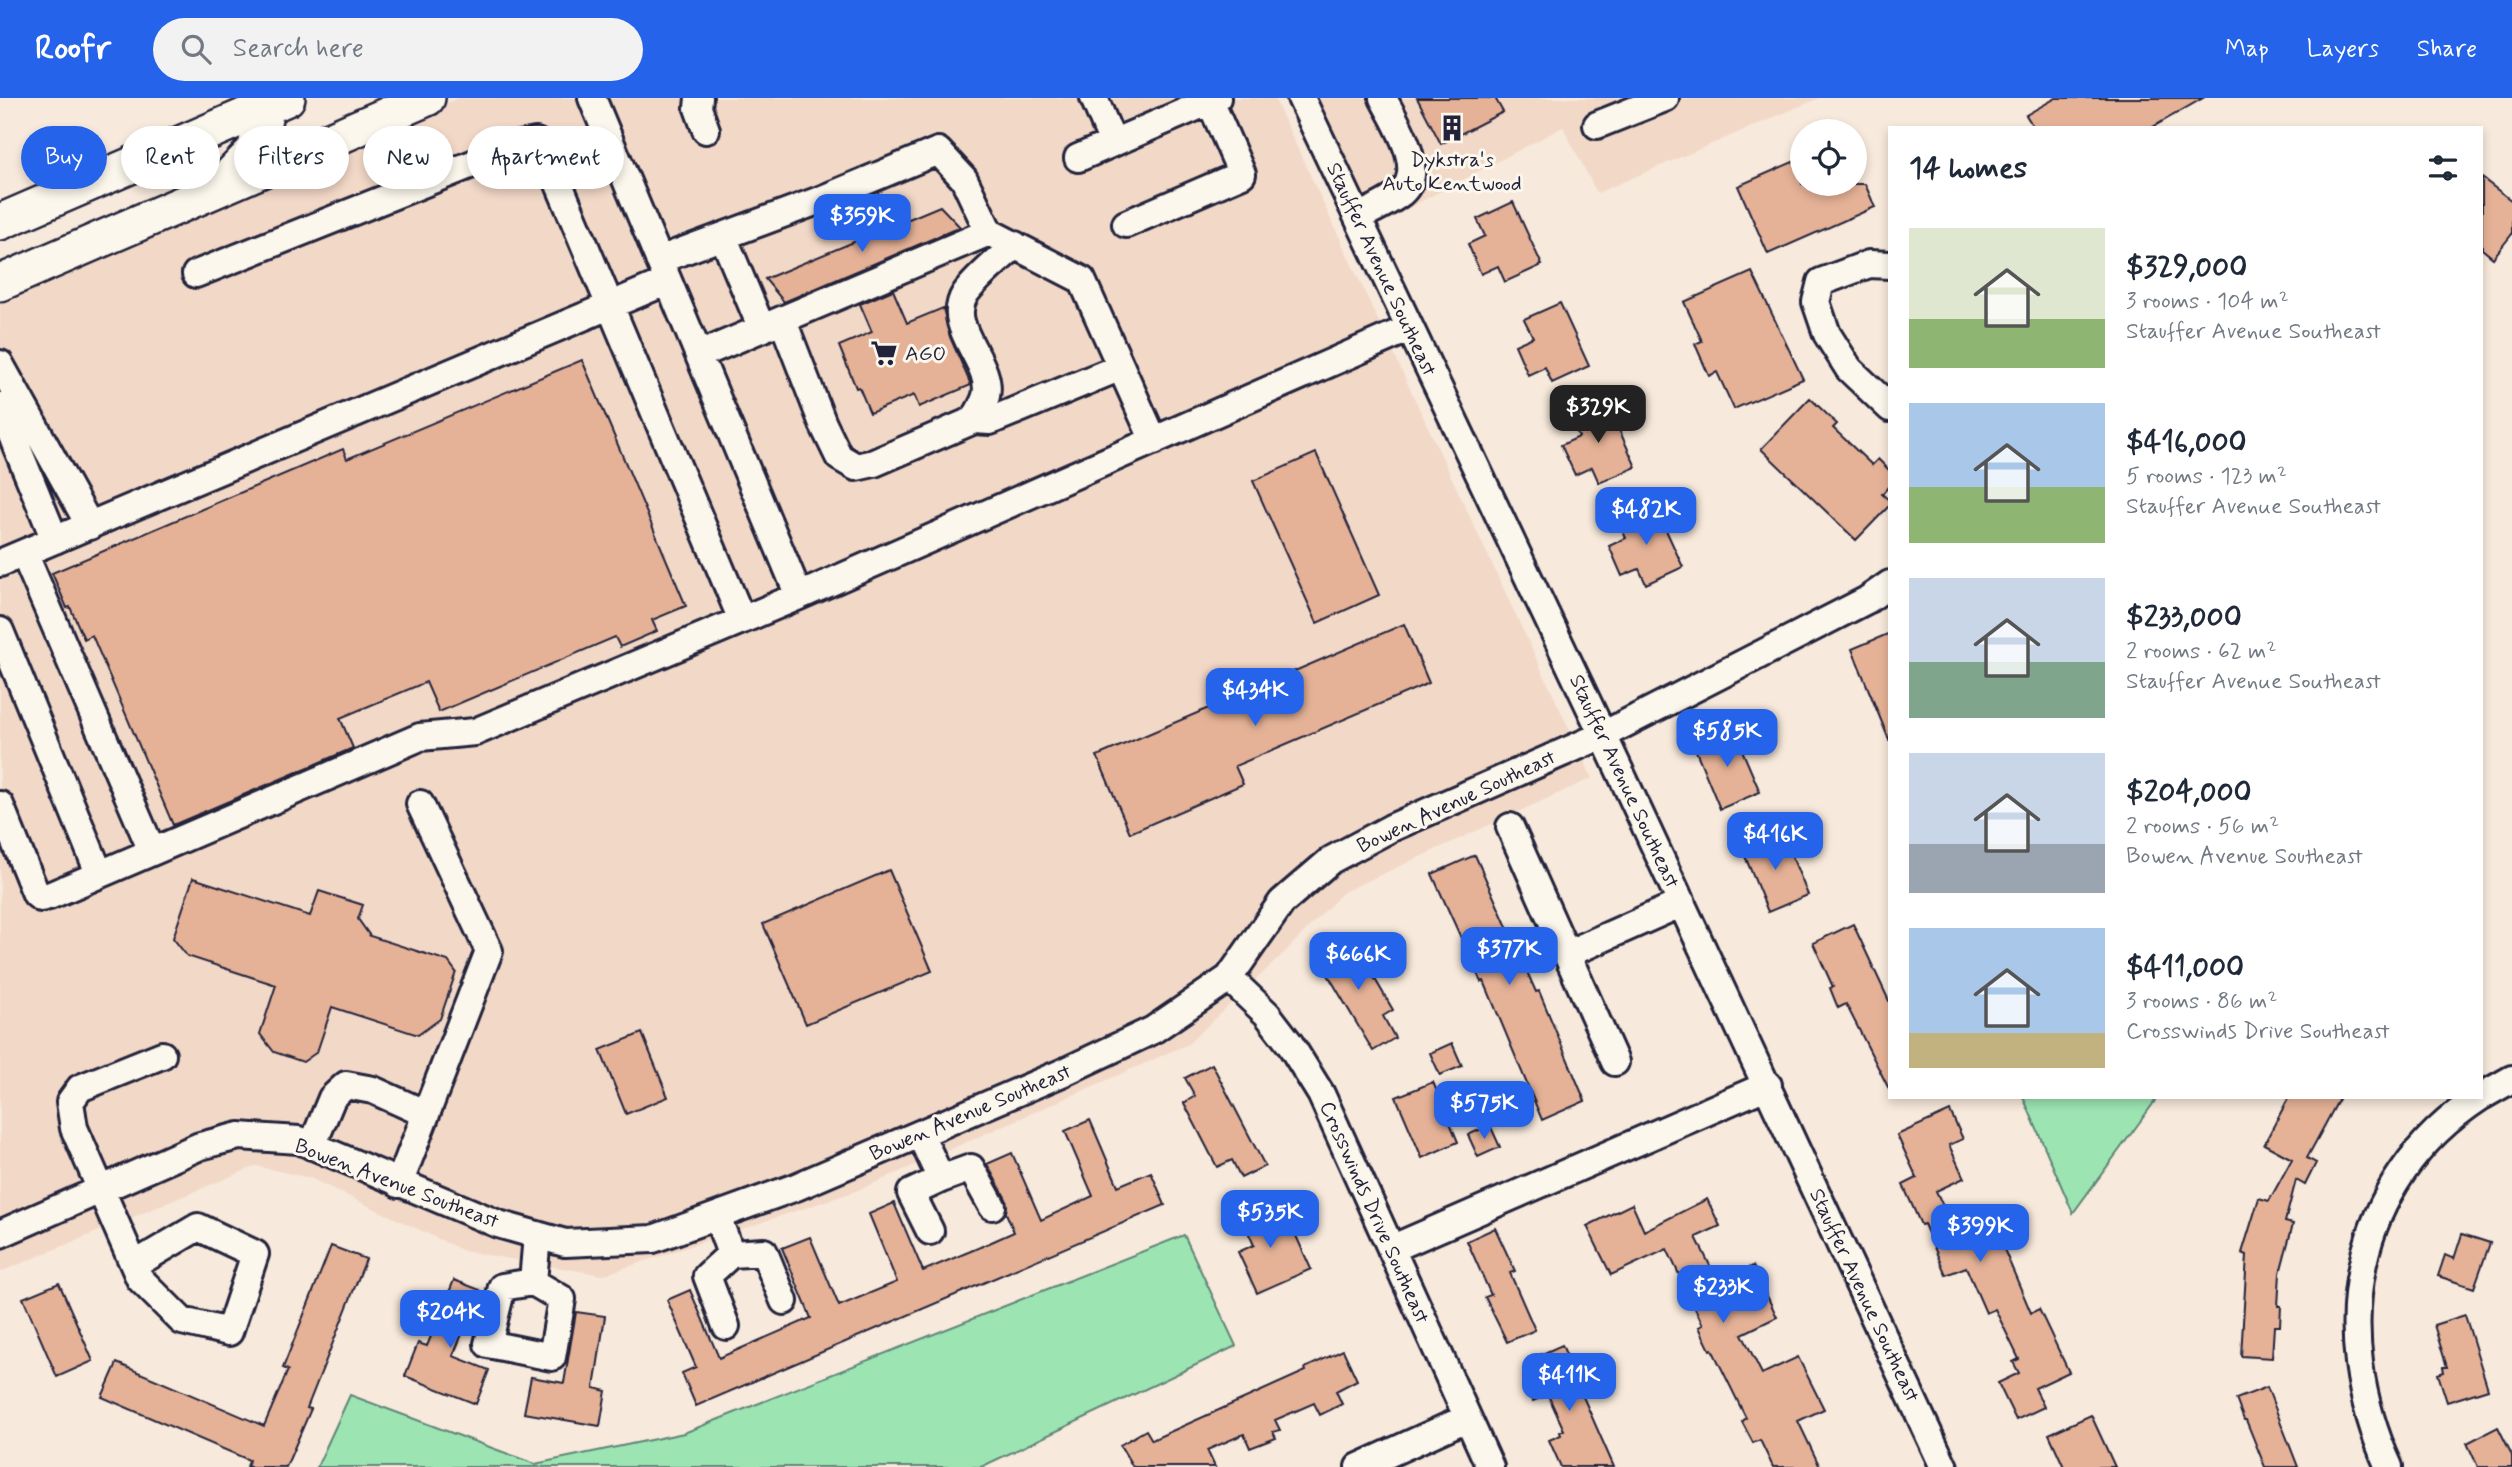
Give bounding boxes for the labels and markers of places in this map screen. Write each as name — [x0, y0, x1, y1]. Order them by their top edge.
building icon: Dykstra's Auto Kentwood — [1437, 113, 1467, 143]
place label: Dykstra's Auto Kentwood — [1382, 146, 1522, 198]
pin: $359K — [813, 194, 911, 254]
supermarket icon: AGO — [869, 338, 899, 368]
place label: AGO — [905, 340, 946, 368]
pin: $329K — [1549, 386, 1647, 445]
pin: $482K — [1597, 488, 1695, 547]
pin: $434K — [1206, 668, 1304, 728]
pin: $585K — [1678, 710, 1776, 769]
pin: $416K — [1726, 812, 1824, 872]
pin: $377K — [1460, 928, 1558, 987]
pin: $666K — [1309, 932, 1407, 992]
pin: $575K — [1435, 1082, 1533, 1141]
pin: $535K — [1221, 1190, 1319, 1250]
pin: $399K — [1931, 1204, 2029, 1264]
pin: $233K — [1674, 1266, 1772, 1325]
pin: $204K — [401, 1290, 499, 1350]
pin: $411K — [1520, 1354, 1618, 1413]

